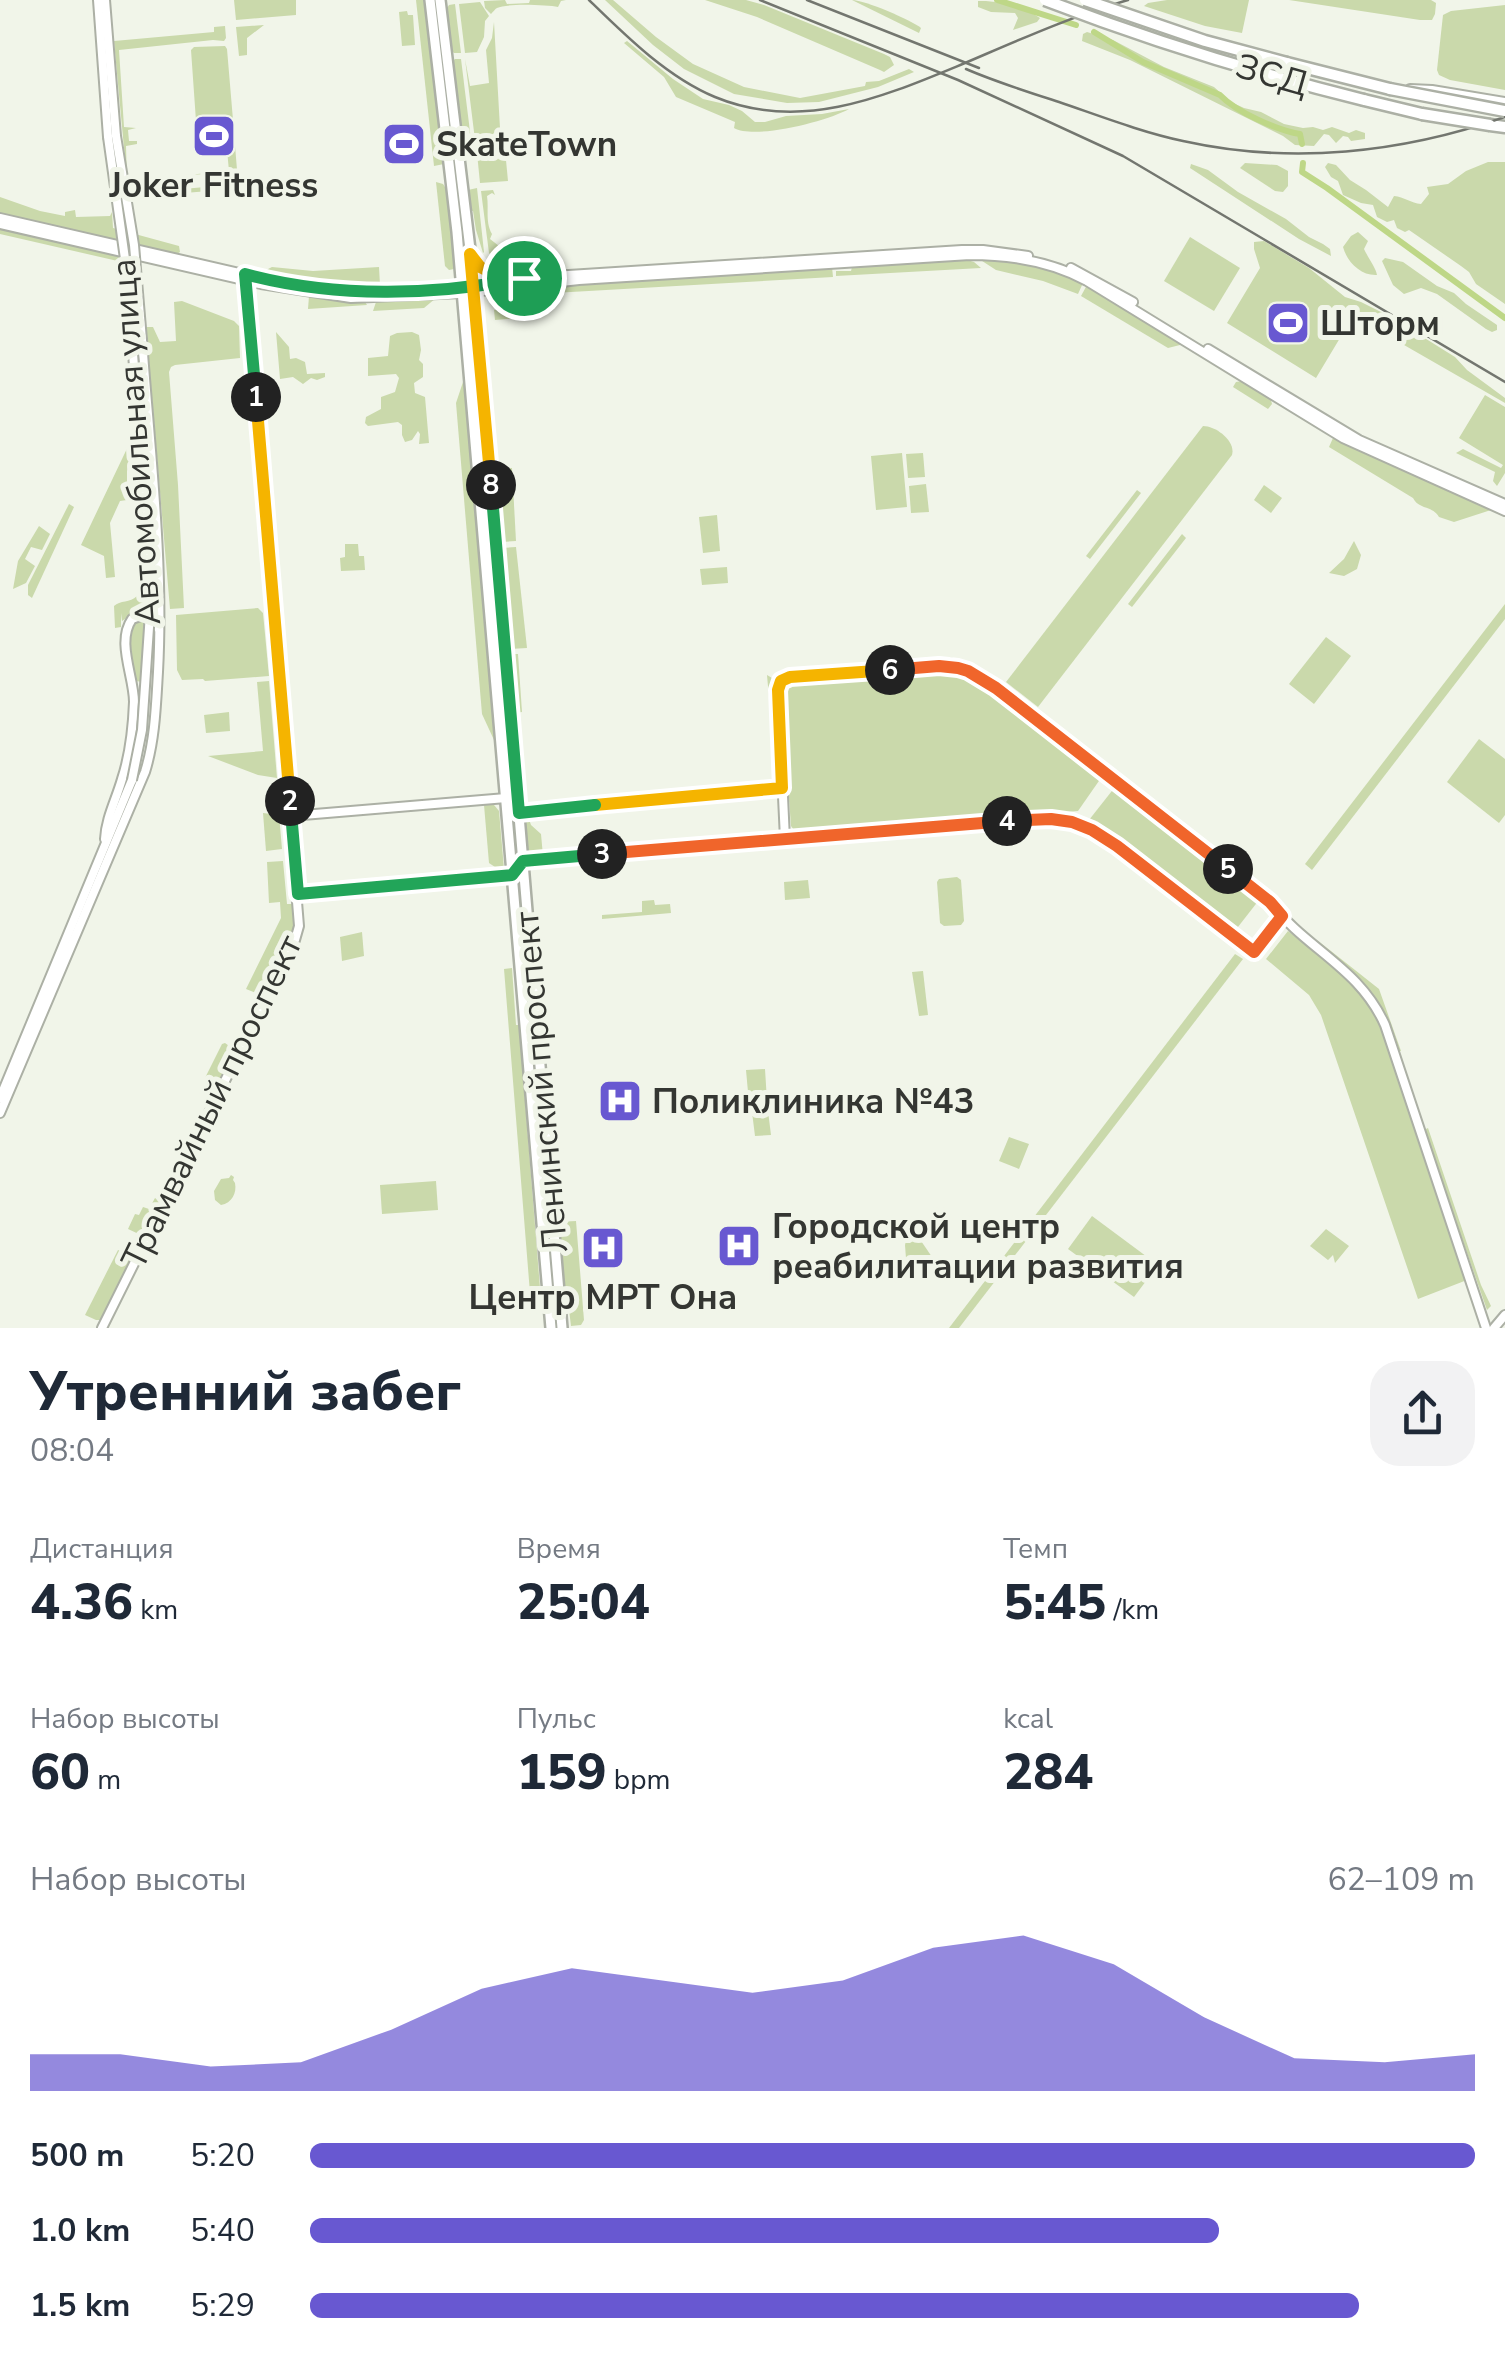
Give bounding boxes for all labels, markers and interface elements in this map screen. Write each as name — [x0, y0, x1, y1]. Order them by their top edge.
street label: ЗСД — [1230, 42, 1314, 108]
sports icon: Joker Fitness — [191, 113, 237, 159]
sports icon: SkateTown — [381, 121, 427, 167]
place label: SkateTown — [436, 121, 617, 168]
place label: Joker Fitness — [109, 162, 318, 209]
pin — [482, 236, 567, 321]
icon: arrive — [497, 251, 552, 306]
street label: Автомобильная улица — [100, 257, 172, 627]
sports icon: Шторм — [1265, 300, 1311, 346]
place label: Шторм — [1320, 300, 1440, 347]
pin: 1 — [231, 372, 281, 422]
text: 1 — [248, 378, 264, 416]
pin: 8 — [466, 460, 516, 510]
text: 8 — [483, 466, 499, 504]
pin: 6 — [865, 645, 915, 695]
text: 6 — [882, 651, 898, 689]
pin: 2 — [265, 776, 315, 826]
text: 2 — [282, 782, 298, 820]
pin: 4 — [982, 796, 1032, 846]
text: 4 — [999, 802, 1015, 840]
pin: 3 — [577, 829, 627, 879]
text: 3 — [594, 835, 610, 873]
pin: 5 — [1203, 844, 1253, 894]
text: 5 — [1220, 850, 1236, 888]
street label: Ленинский проспект — [503, 909, 579, 1254]
street label: Трамвайный проспект — [111, 927, 314, 1277]
hospital icon: Поликлиника №43 — [597, 1078, 643, 1124]
place label: Поликлиника №43 — [652, 1078, 974, 1125]
place label: Городской центр реабилитации развития — [772, 1203, 1184, 1290]
hospital icon: Городской центр реабилитации развития — [716, 1223, 762, 1269]
hospital icon: Центр МРТ Она — [580, 1225, 626, 1271]
place label: Центр МРТ Она — [469, 1274, 737, 1321]
text: Утренний забег — [30, 1354, 461, 1429]
button: share — [1370, 1361, 1475, 1466]
text: 08:04 — [30, 1429, 114, 1472]
text: Дистанция — [30, 1530, 174, 1568]
text: Время — [517, 1530, 601, 1568]
text: Темп — [1003, 1530, 1068, 1568]
text: 4.36 — [30, 1568, 133, 1637]
text: 25:04 — [517, 1568, 650, 1637]
text: 5:45 — [1003, 1568, 1106, 1637]
text: km — [133, 1591, 178, 1629]
text: /km — [1106, 1591, 1159, 1629]
text: Набор высоты — [30, 1700, 220, 1738]
text: Пульс — [517, 1700, 596, 1738]
text: kcal — [1003, 1700, 1053, 1738]
text: 60 — [30, 1738, 90, 1807]
text: 159 — [517, 1738, 607, 1807]
text: 284 — [1003, 1738, 1093, 1807]
text: m — [90, 1761, 121, 1799]
text: bpm — [607, 1761, 670, 1799]
text: Набор высоты — [30, 1858, 247, 1901]
text: 62–109 m — [1327, 1858, 1475, 1901]
text: 500 m — [30, 2134, 124, 2177]
text: 5:20 — [190, 2134, 255, 2177]
text: 1.0 km — [30, 2209, 130, 2252]
text: 5:40 — [190, 2209, 255, 2252]
text: 1.5 km — [30, 2284, 130, 2327]
text: 5:29 — [190, 2284, 255, 2327]

